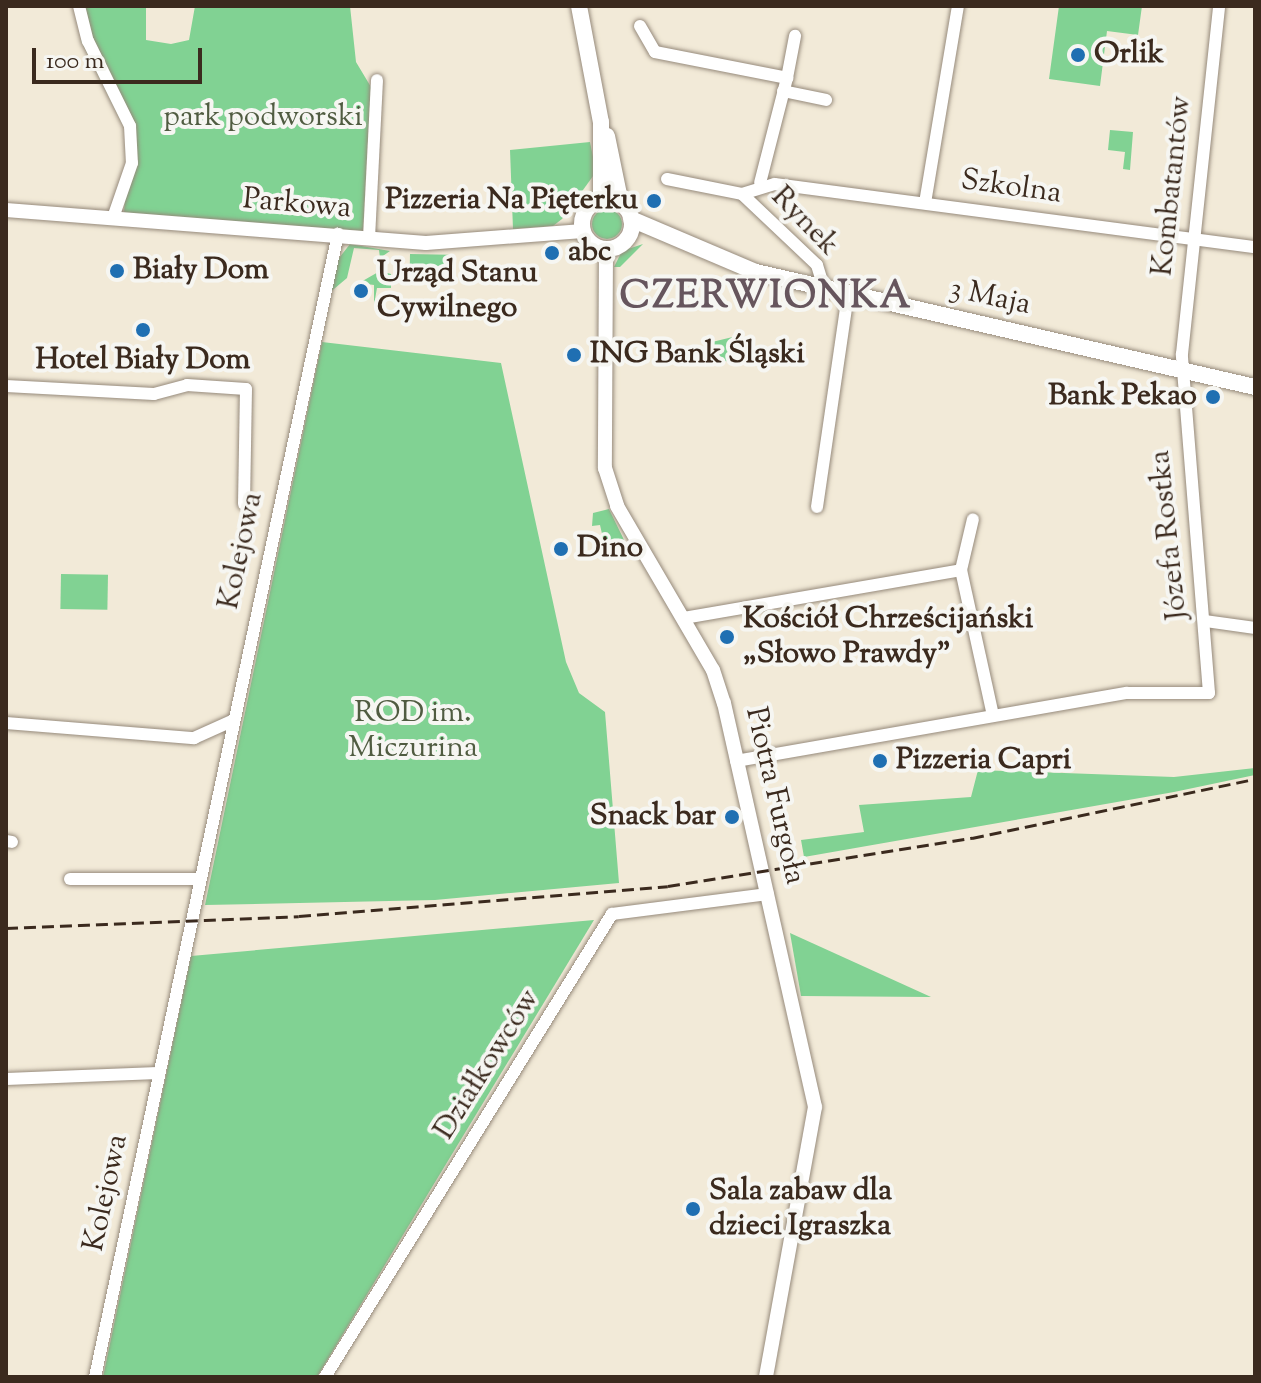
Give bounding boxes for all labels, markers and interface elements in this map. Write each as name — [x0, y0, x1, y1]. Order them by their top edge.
scale bar — [36, 32, 206, 82]
place label: Orlik — [1094, 37, 1164, 73]
text: 100 m — [46, 45, 104, 79]
marker: Orlik — [1069, 46, 1087, 64]
street label: Kombatantów — [1146, 94, 1200, 278]
park label: park podworski — [163, 100, 363, 136]
street label: Szkolna — [958, 163, 1064, 213]
street label: Rynek — [762, 180, 846, 264]
street label: Parkowa — [241, 182, 353, 228]
place label: Pizzeria Na Pięterku — [385, 183, 638, 219]
marker: Pizzeria Na Pięterku — [645, 192, 663, 210]
place label: abc — [568, 235, 611, 271]
marker: abc — [543, 244, 561, 262]
place label: Biały Dom — [133, 253, 269, 289]
place label: Urząd Stanu Cywilnego — [377, 256, 537, 326]
marker: Biały Dom — [108, 262, 126, 280]
street label: 3 Maja — [946, 272, 1034, 324]
district label: CZERWIONKA — [620, 276, 912, 322]
marker: Urząd Stanu Cywilnego — [352, 282, 370, 300]
marker: Hotel Biały Dom — [134, 321, 152, 339]
place label: ING Bank Śląski — [590, 337, 805, 373]
place label: Hotel Biały Dom — [36, 343, 250, 379]
marker: ING Bank Śląski — [565, 346, 583, 364]
place label: Bank Pekao — [1048, 379, 1197, 415]
marker: Bank Pekao — [1204, 388, 1222, 406]
street label: Józefa Rostka — [1143, 448, 1197, 622]
street label: Kolejowa — [212, 489, 272, 613]
place label: Dino — [577, 531, 643, 567]
marker: Dino — [552, 540, 570, 558]
place label: Kościół Chrześcijański „Słowo Prawdy” — [743, 602, 1033, 672]
marker: Kościół Chrześcijański „Słowo Prawdy” — [718, 628, 736, 646]
park label: ROD im. Miczurina — [348, 696, 478, 766]
street label: Piotra Furgoła — [736, 704, 812, 888]
place label: Pizzeria Capri — [896, 743, 1071, 779]
marker: Pizzeria Capri — [871, 752, 889, 770]
place label: Snack bar — [590, 799, 716, 835]
marker: Snack bar — [723, 808, 741, 826]
street label: Działkowców — [428, 983, 548, 1147]
street label: Kolejowa — [77, 1131, 137, 1255]
place label: Sala zabaw dla dzieci Igraszka — [709, 1174, 892, 1244]
marker: Sala zabaw dla dzieci Igraszka — [684, 1200, 702, 1218]

